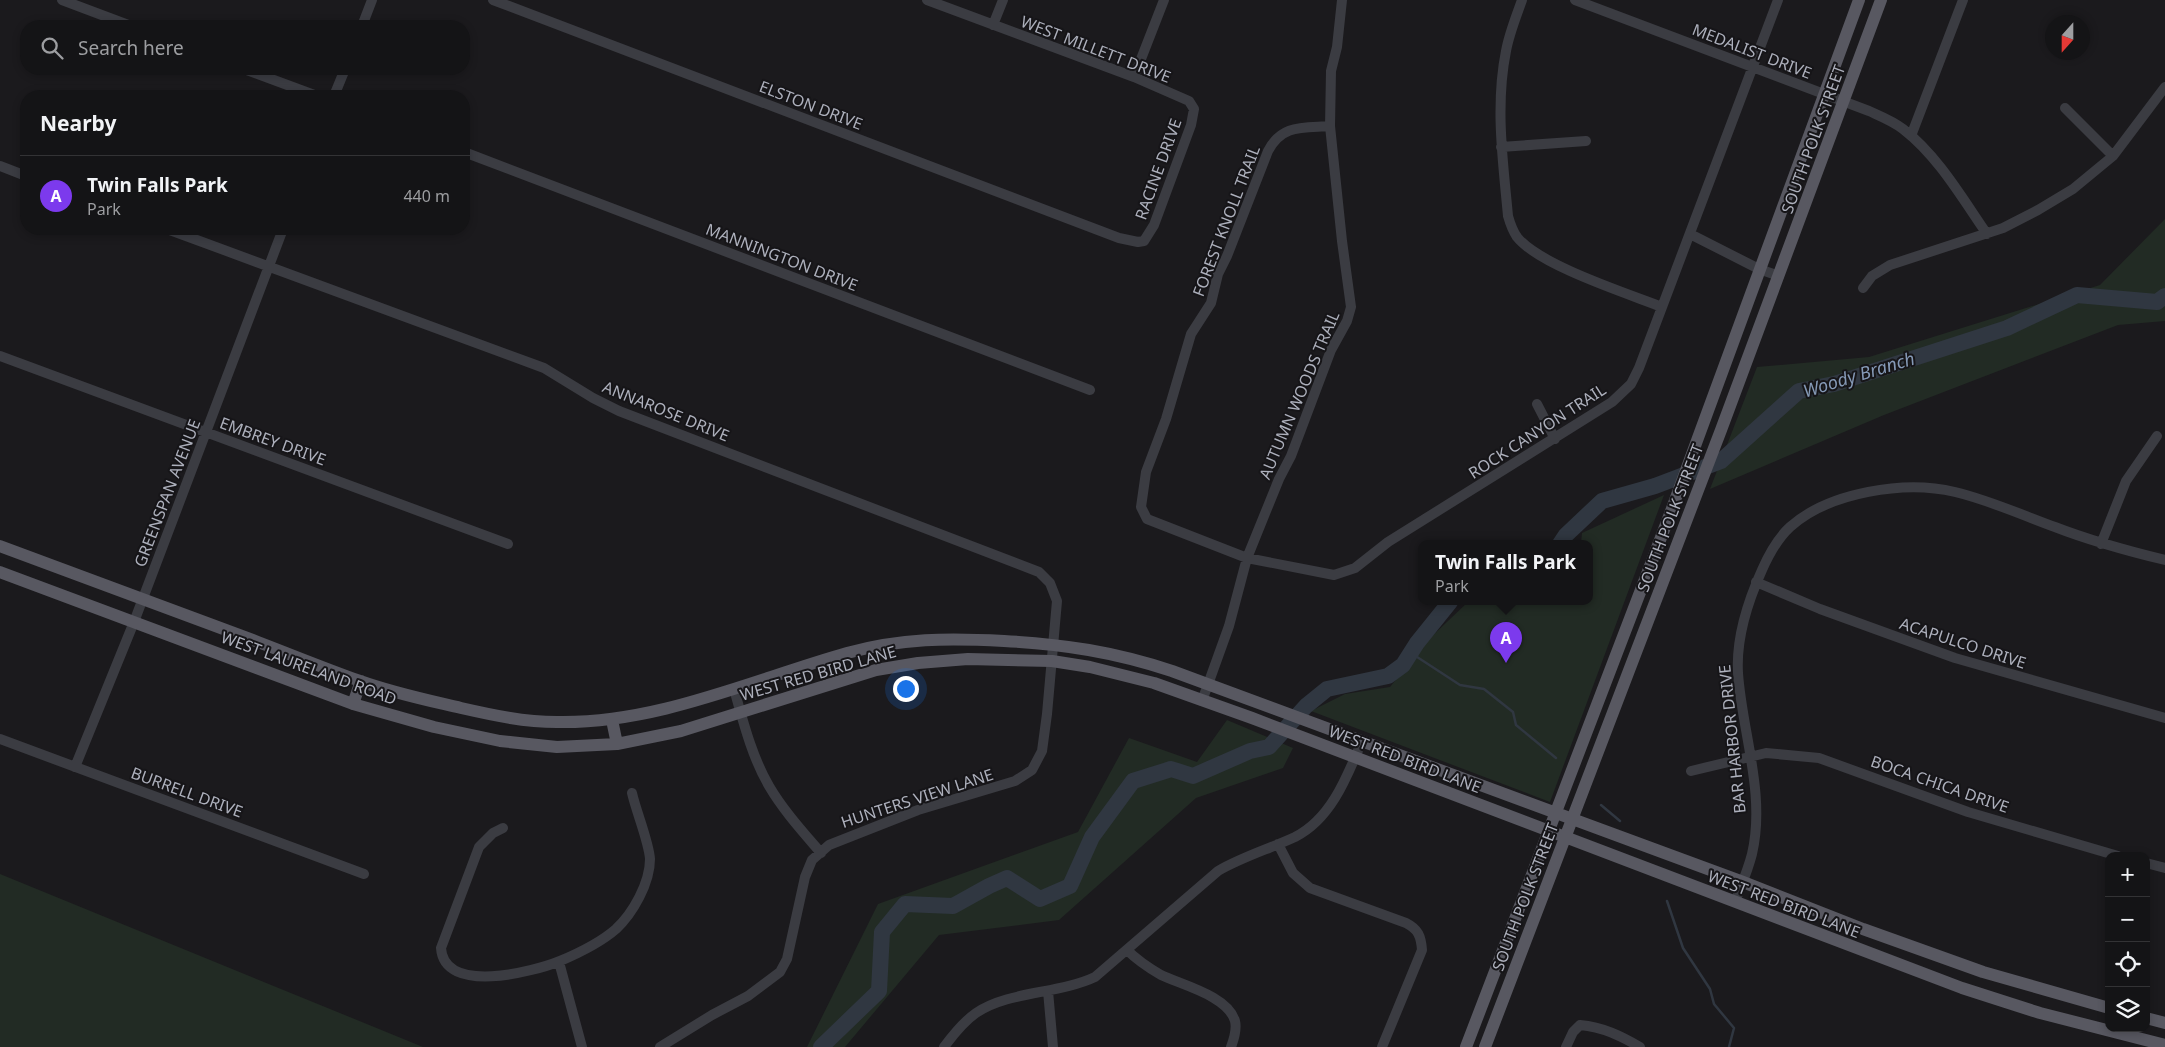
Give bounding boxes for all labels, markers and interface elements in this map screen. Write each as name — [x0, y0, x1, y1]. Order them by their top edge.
street label: WEST MILLETT DRIVE — [1018, 10, 1174, 88]
north arrow — [2045, 15, 2090, 60]
street label: MEDALIST DRIVE — [1689, 18, 1815, 84]
search box — [20, 20, 470, 75]
icon: search — [38, 34, 66, 62]
text: Search here — [78, 35, 184, 61]
street label: SOUTH POLK STREET — [1776, 61, 1850, 216]
street label: ELSTON DRIVE — [756, 75, 866, 135]
text: Nearby — [40, 109, 116, 137]
street label: RACINE DRIVE — [1130, 115, 1186, 223]
street label: FOREST KNOLL TRAIL — [1187, 142, 1265, 300]
text: Twin Falls Park — [87, 172, 228, 198]
text: A — [50, 185, 62, 207]
text: 440 m — [403, 185, 450, 207]
text: Park — [87, 198, 121, 220]
street label: MANNINGTON DRIVE — [703, 218, 861, 296]
street label: AUTUMN WOODS TRAIL — [1254, 308, 1344, 482]
water label: Woody Branch — [1800, 346, 1918, 402]
street label: ANNAROSE DRIVE — [599, 376, 733, 446]
street label: ROCK CANYON TRAIL — [1464, 378, 1610, 484]
street label: EMBREY DRIVE — [217, 412, 329, 470]
street label: GREENSPAN AVENUE — [129, 416, 205, 570]
street label: SOUTH POLK STREET — [1632, 441, 1708, 595]
popup — [1418, 540, 1593, 605]
text: Twin Falls Park — [1435, 549, 1576, 575]
text: Park — [1435, 575, 1469, 597]
street label: ACAPULCO DRIVE — [1897, 612, 2029, 674]
pin: A — [1490, 622, 1522, 663]
street label: WEST LAURELAND ROAD — [218, 626, 400, 710]
street label: WEST RED BIRD LANE — [737, 640, 899, 706]
street label: BAR HARBOR DRIVE — [1713, 664, 1751, 814]
your location — [893, 676, 919, 702]
street label: WEST RED BIRD LANE — [1326, 720, 1484, 798]
street label: BOCA CHICA DRIVE — [1868, 750, 2012, 818]
street label: BURRELL DRIVE — [128, 762, 246, 822]
street label: HUNTERS VIEW LANE — [838, 763, 996, 833]
street label: SOUTH POLK STREET — [1487, 820, 1563, 974]
map controls — [2105, 852, 2150, 1032]
button: + — [2105, 852, 2150, 897]
street label: WEST RED BIRD LANE — [1705, 865, 1863, 943]
button: − — [2105, 897, 2150, 942]
button: locate — [2105, 942, 2150, 987]
button: layers — [2105, 987, 2150, 1032]

